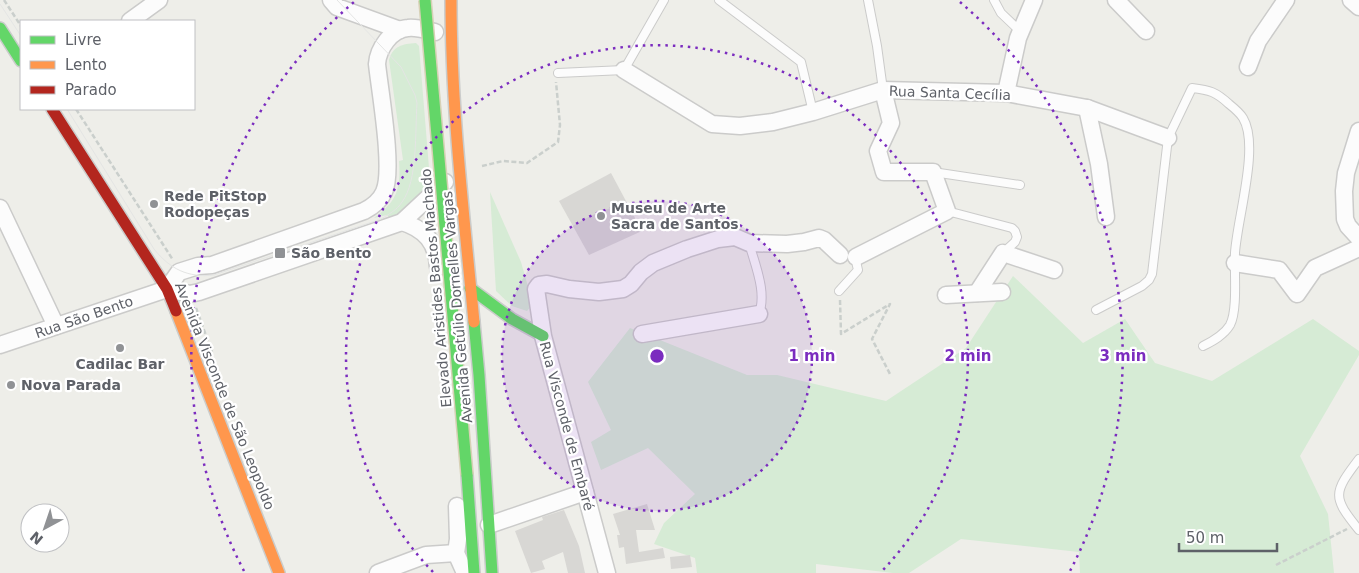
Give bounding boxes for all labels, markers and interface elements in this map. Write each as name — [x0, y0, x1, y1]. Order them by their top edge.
legend — [20, 20, 195, 110]
text: Livre — [65, 31, 101, 49]
text: Lento — [65, 56, 107, 74]
text: Parado — [65, 81, 117, 99]
street label: Rua Santa Cecília — [889, 83, 1011, 103]
street label: Elevado Aristides Bastos Machado — [418, 168, 454, 408]
place label: Rede PitStop Rodopeças — [164, 188, 267, 220]
street label: Avenida Getúlio Dornelles Vargas — [439, 190, 475, 424]
marker: Rede PitStop Rodopeças — [148, 198, 160, 210]
place label: Museu de Arte Sacra de Santos — [611, 200, 739, 232]
marker: Museu de Arte Sacra de Santos — [595, 210, 607, 222]
place label: São Bento — [291, 245, 372, 261]
marker: São Bento — [273, 246, 287, 260]
street label: Avenida Visconde de São Leopoldo — [172, 280, 278, 512]
street label: Rua São Bento — [33, 293, 135, 341]
street label: Rua Visconde de Embaré — [537, 340, 597, 512]
marker: Cadilac Bar — [114, 342, 126, 354]
centre of rings — [648, 347, 666, 365]
text: 1 min — [788, 347, 836, 365]
text: 2 min — [944, 347, 992, 365]
text: 3 min — [1099, 347, 1147, 365]
place label: Cadilac Bar — [76, 356, 165, 372]
place label: Nova Parada — [21, 377, 121, 393]
marker: Nova Parada — [5, 379, 17, 391]
north arrow — [20, 503, 70, 553]
scale bar — [1179, 520, 1276, 552]
text: N — [27, 528, 46, 548]
text: 50 m — [1186, 529, 1224, 547]

